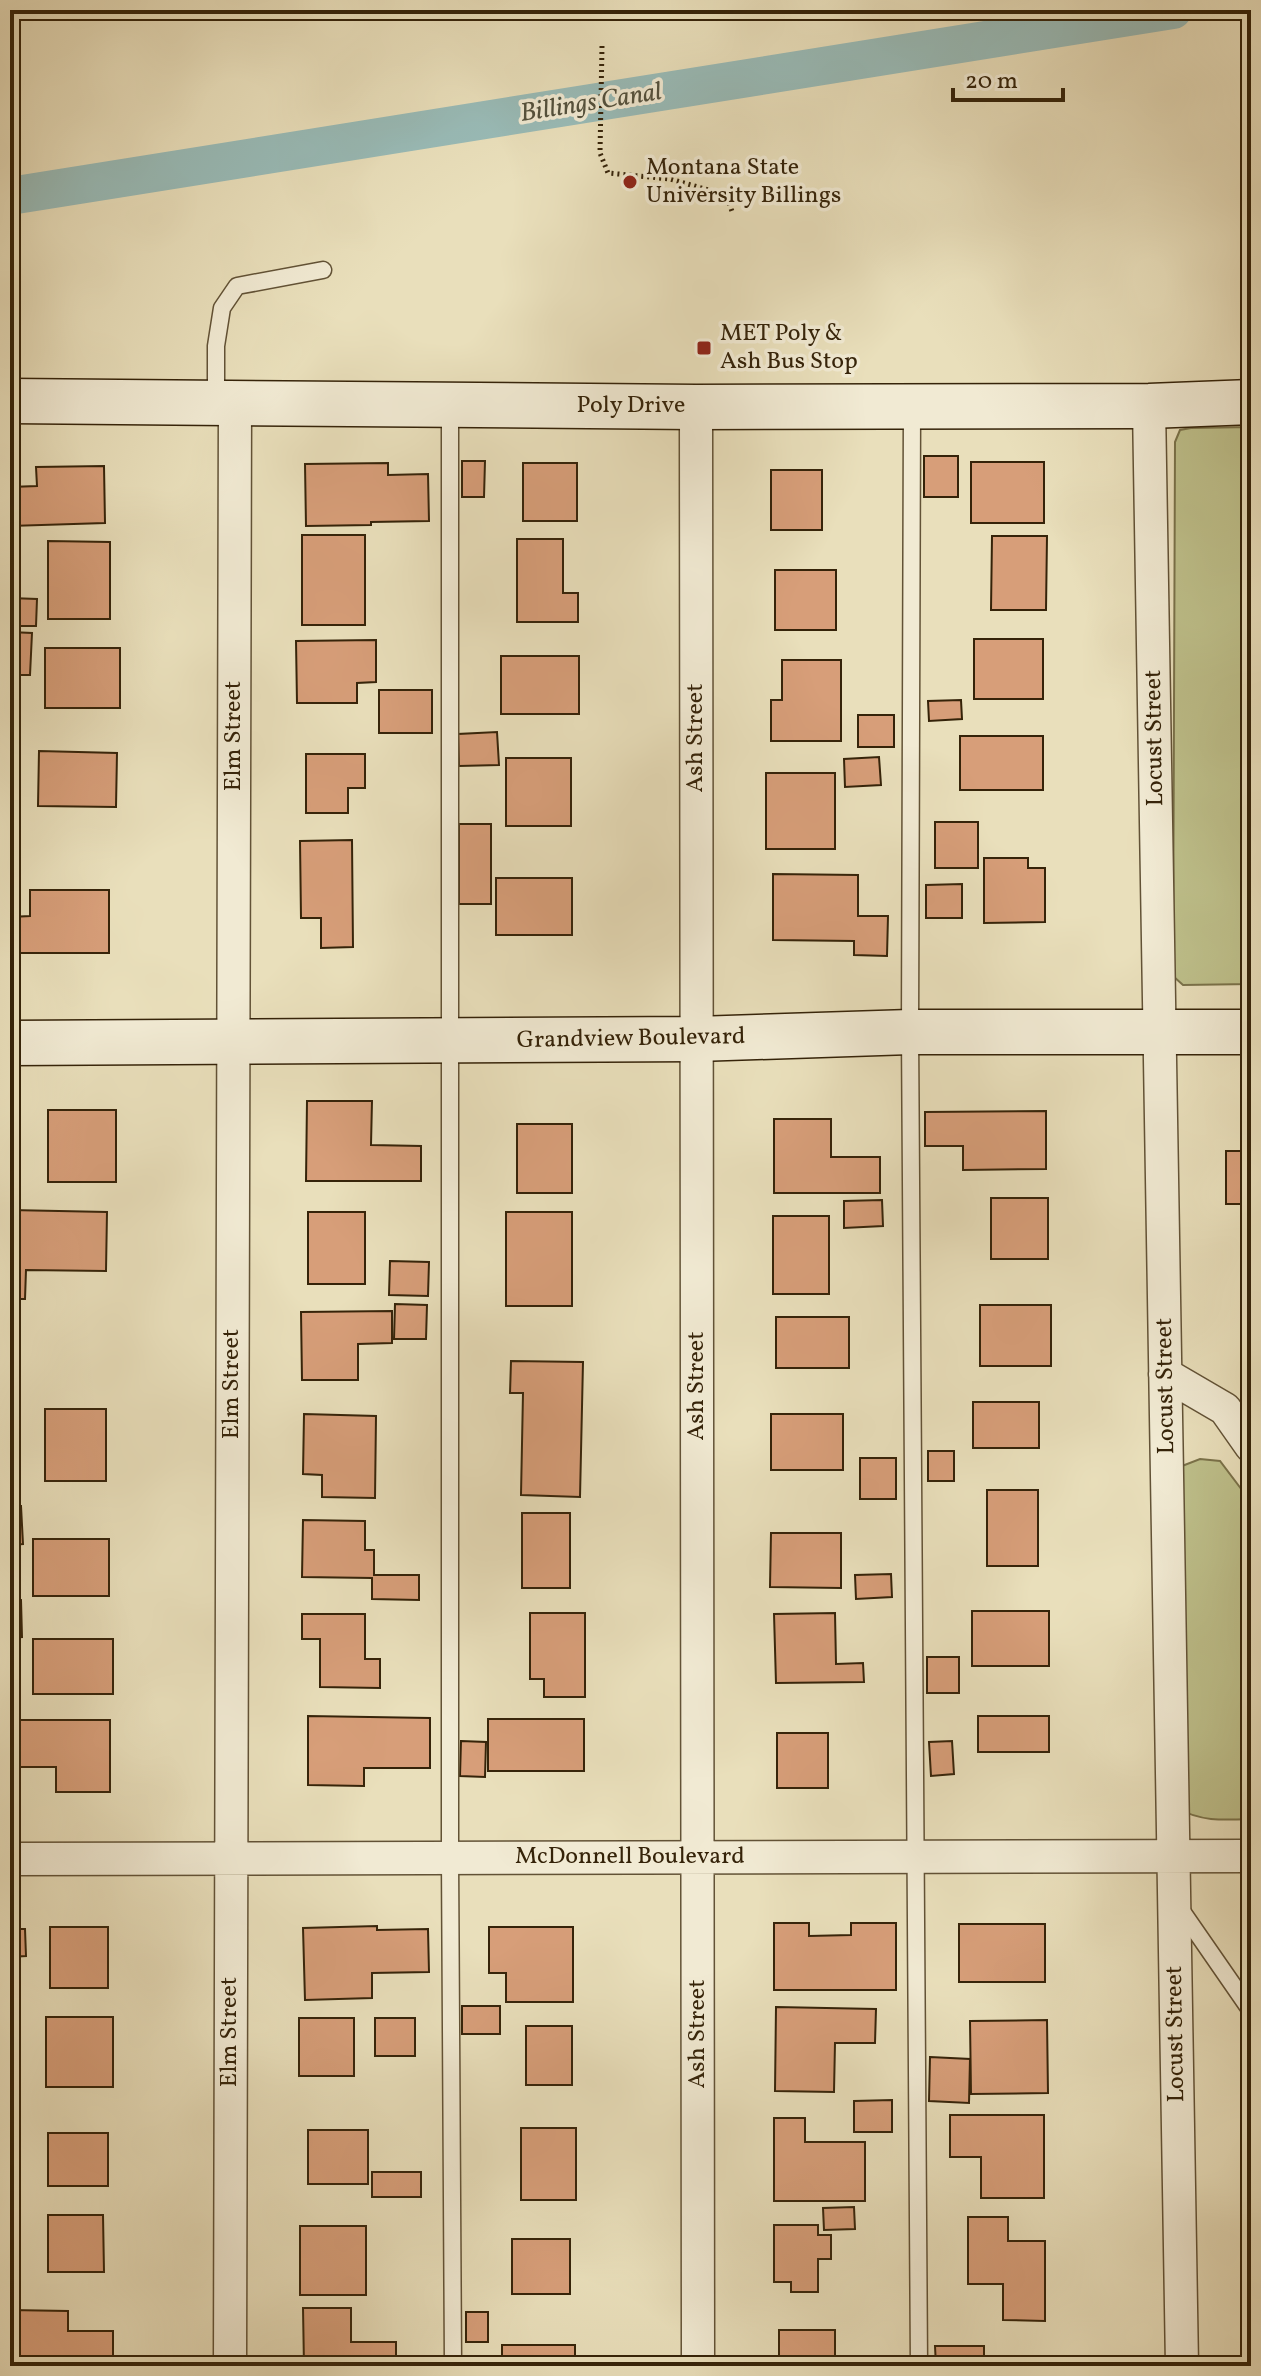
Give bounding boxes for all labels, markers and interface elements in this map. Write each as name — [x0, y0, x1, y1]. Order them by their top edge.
scale bar — [953, 52, 1063, 102]
text: 20 m — [965, 65, 1018, 99]
water label: Billings Canal — [518, 74, 665, 132]
place label: Montana State University Billings — [646, 151, 841, 213]
marker: Montana State University Billings — [621, 173, 639, 191]
place label: MET Poly & Ash Bus Stop — [720, 317, 858, 379]
marker: MET Poly & Ash Bus Stop — [695, 339, 713, 357]
street label: Poly Drive — [577, 389, 685, 423]
street label: Locust Street — [1137, 669, 1173, 807]
street label: Elm Street — [217, 681, 251, 791]
street label: Ash Street — [679, 683, 713, 793]
street label: Grandview Boulevard — [516, 1020, 746, 1058]
street label: Locust Street — [1148, 1317, 1184, 1455]
street label: Elm Street — [215, 1329, 249, 1439]
street label: Ash Street — [680, 1331, 714, 1441]
street label: McDonnell Boulevard — [515, 1840, 745, 1874]
street label: Locust Street — [1158, 1965, 1194, 2103]
street label: Elm Street — [213, 1977, 247, 2087]
street label: Ash Street — [681, 1979, 715, 2089]

